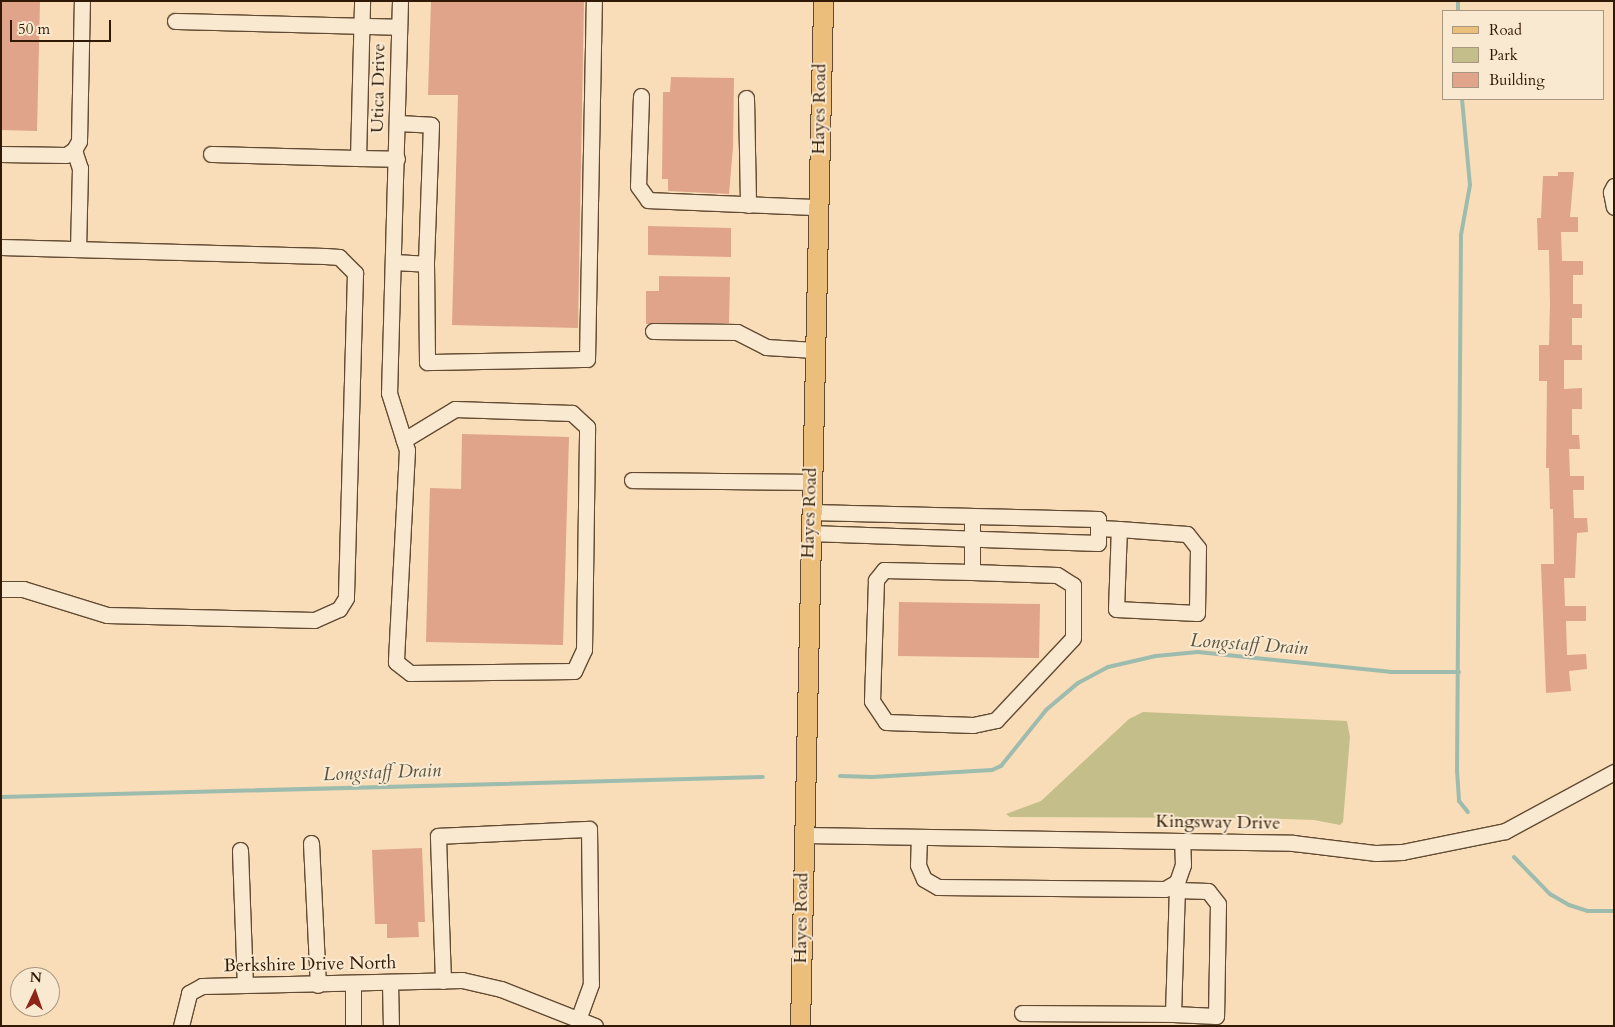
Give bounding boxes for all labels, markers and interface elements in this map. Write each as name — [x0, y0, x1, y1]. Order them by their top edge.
scale bar — [12, 10, 114, 42]
legend — [1442, 10, 1605, 100]
text: 50 m — [18, 19, 50, 39]
text: Road — [1489, 20, 1522, 40]
street label: Utica Drive — [367, 43, 391, 133]
text: Park — [1489, 45, 1518, 65]
street label: Hayes Road — [808, 63, 832, 155]
text: Building — [1489, 70, 1545, 90]
street label: Hayes Road — [798, 467, 822, 559]
water label: Longstaff Drain — [1189, 630, 1309, 660]
water label: Longstaff Drain — [323, 760, 441, 786]
street label: Kingsway Drive — [1155, 811, 1281, 835]
street label: Hayes Road — [790, 872, 814, 964]
street label: Berkshire Drive North — [223, 953, 397, 977]
north arrow — [10, 967, 60, 1017]
text: N — [29, 968, 42, 987]

